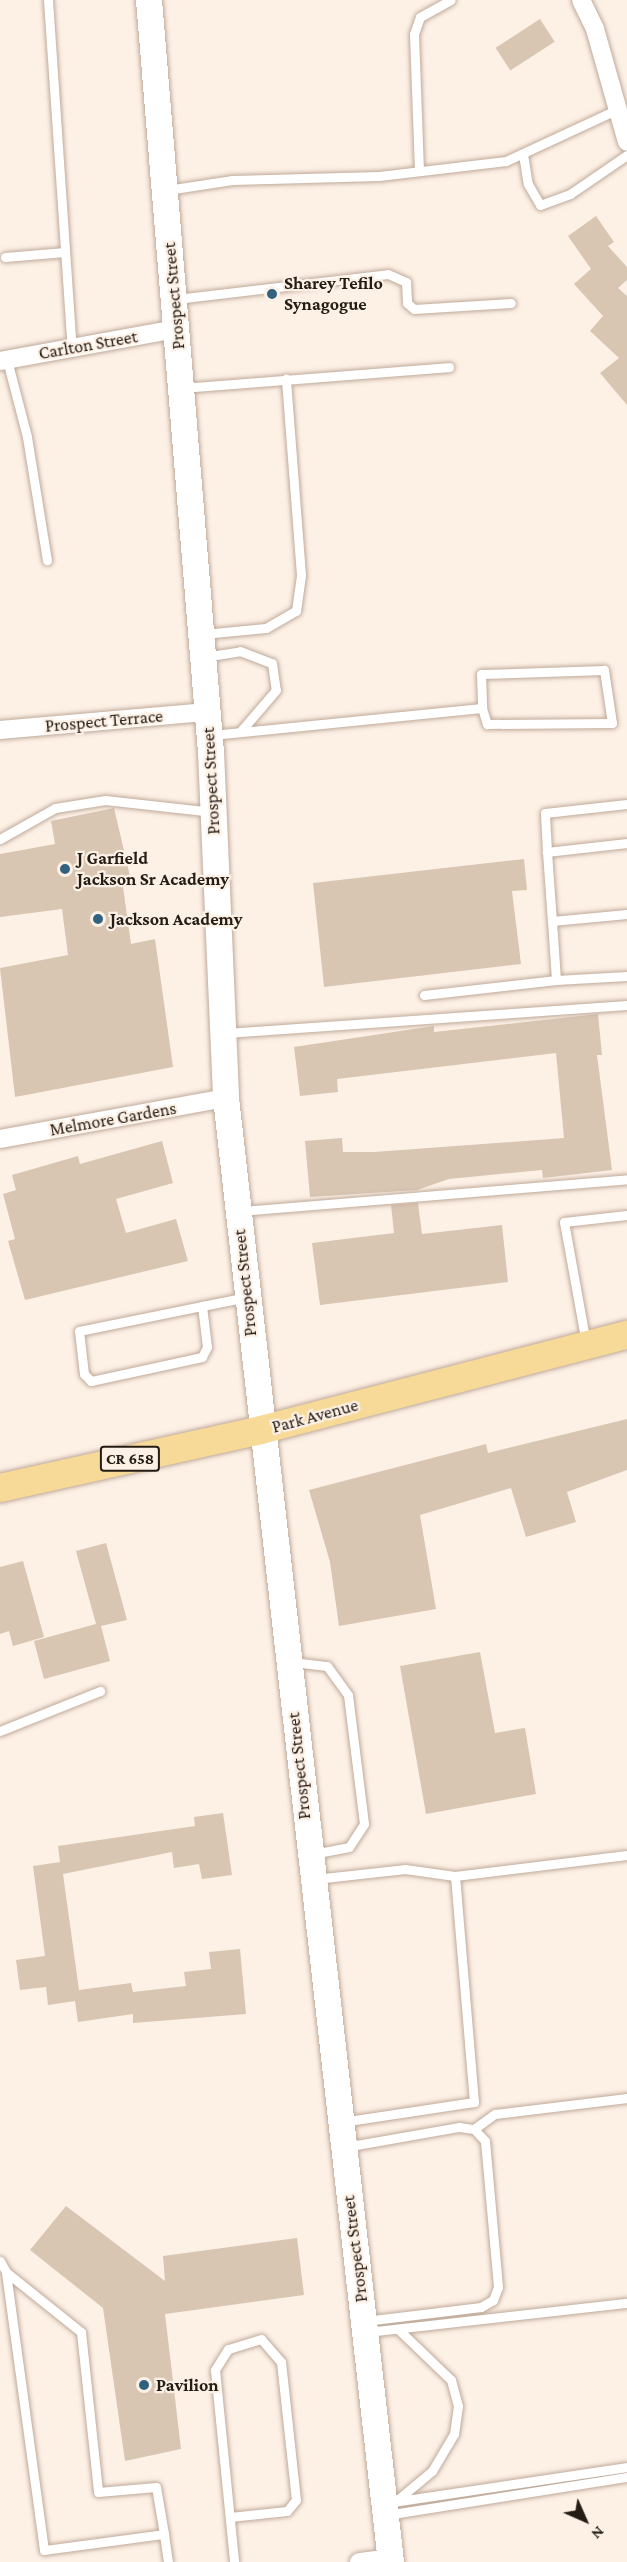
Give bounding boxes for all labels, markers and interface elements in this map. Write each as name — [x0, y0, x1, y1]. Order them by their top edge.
street label: Prospect Street — [159, 242, 189, 350]
place label: Sharey Tefilo Synagogue — [284, 273, 383, 316]
marker: Sharey Tefilo Synagogue — [265, 287, 279, 301]
street label: Carlton Street — [37, 326, 139, 364]
street label: Prospect Terrace — [44, 705, 164, 737]
street label: Prospect Street — [197, 727, 225, 835]
place label: J Garfield Jackson Sr Academy — [77, 848, 229, 890]
marker: J Garfield Jackson Sr Academy — [58, 862, 72, 876]
place label: Jackson Academy — [110, 908, 242, 930]
marker: Jackson Academy — [91, 912, 105, 926]
street label: Melmore Gardens — [48, 1097, 178, 1141]
street label: Prospect Street — [229, 1228, 261, 1338]
street label: Park Avenue — [270, 1394, 360, 1438]
road number: CR 658 — [98, 1446, 162, 1472]
street label: Prospect Street — [283, 1711, 315, 1821]
street label: Prospect Street — [338, 2194, 372, 2304]
place label: Pavilion — [156, 2374, 219, 2396]
marker: Pavilion — [137, 2378, 151, 2392]
north arrow — [555, 2490, 615, 2550]
text: N — [588, 2523, 608, 2543]

